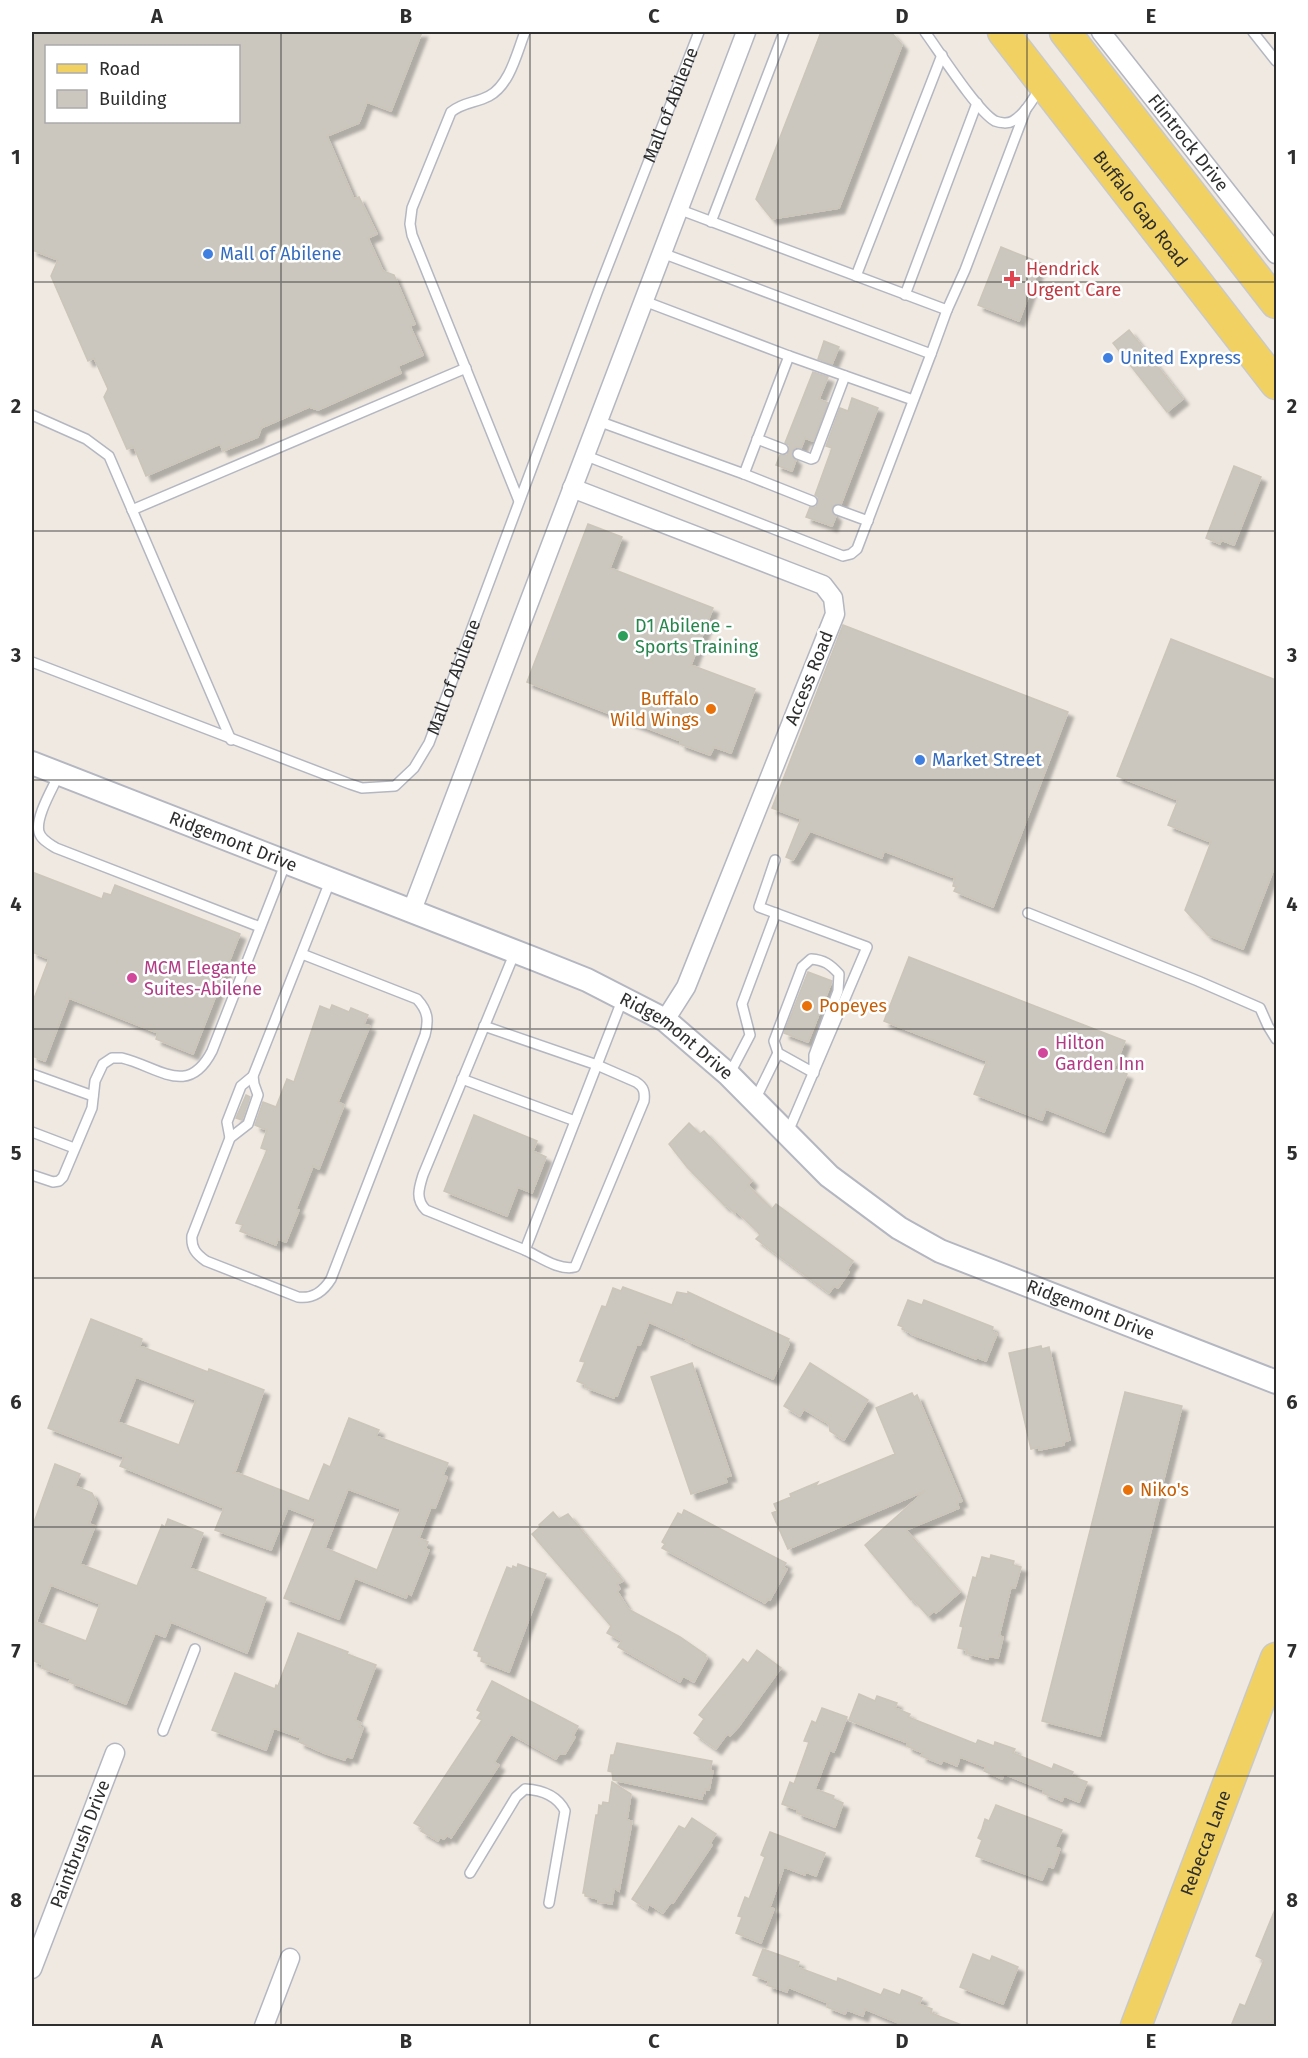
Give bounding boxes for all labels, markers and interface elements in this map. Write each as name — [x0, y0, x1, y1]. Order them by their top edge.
text: A — [150, 4, 164, 28]
text: B — [400, 4, 412, 28]
text: C — [648, 4, 660, 28]
text: D — [895, 4, 909, 28]
text: E — [1146, 4, 1156, 28]
street label: Mall of Abilene — [638, 44, 703, 166]
legend — [45, 45, 240, 123]
text: Road — [99, 58, 141, 80]
text: Building — [99, 88, 167, 110]
street label: Flintrock Drive — [1143, 90, 1233, 196]
text: 1 — [11, 145, 21, 169]
text: 1 — [1287, 145, 1297, 169]
street label: Buffalo Gap Road — [1088, 146, 1192, 272]
place label: Mall of Abilene — [220, 243, 342, 265]
marker: Mall of Abilene — [201, 247, 215, 261]
place label: Hendrick Urgent Care — [1026, 258, 1121, 301]
marker: Hendrick Urgent Care — [1003, 270, 1021, 288]
place label: United Express — [1120, 347, 1241, 369]
marker: United Express — [1101, 351, 1115, 365]
text: 2 — [11, 394, 21, 418]
text: 2 — [1287, 394, 1297, 418]
place label: D1 Abilene - Sports Training — [635, 615, 759, 658]
street label: Mall of Abilene — [422, 616, 485, 738]
street label: Access Road — [780, 628, 838, 728]
marker: D1 Abilene - Sports Training — [616, 629, 630, 643]
text: 3 — [10, 643, 21, 667]
text: 3 — [1286, 643, 1297, 667]
place label: Buffalo Wild Wings — [610, 688, 699, 731]
marker: Buffalo Wild Wings — [704, 702, 718, 716]
place label: Market Street — [932, 749, 1042, 771]
marker: Market Street — [913, 753, 927, 767]
street label: Ridgemont Drive — [166, 807, 300, 876]
text: 4 — [10, 892, 22, 916]
text: 4 — [1286, 892, 1298, 916]
place label: MCM Elegante Suites-Abilene — [144, 957, 262, 1000]
marker: MCM Elegante Suites-Abilene — [125, 971, 139, 985]
street label: Ridgemont Drive — [616, 988, 738, 1085]
place label: Popeyes — [819, 995, 887, 1017]
marker: Popeyes — [800, 999, 814, 1013]
place label: Hilton Garden Inn — [1055, 1032, 1145, 1075]
marker: Hilton Garden Inn — [1036, 1046, 1050, 1060]
text: 5 — [11, 1141, 22, 1165]
text: 5 — [1287, 1141, 1298, 1165]
street label: Ridgemont Drive — [1023, 1275, 1158, 1345]
text: 6 — [10, 1390, 22, 1414]
text: 6 — [1286, 1390, 1298, 1414]
place label: Niko's — [1140, 1479, 1189, 1501]
marker: Niko's — [1121, 1483, 1135, 1497]
text: 7 — [11, 1639, 21, 1663]
text: 7 — [1287, 1639, 1297, 1663]
street label: Paintbrush Drive — [45, 1777, 115, 1911]
street label: Rebecca Lane — [1176, 1787, 1236, 1899]
text: 8 — [10, 1888, 22, 1912]
text: 8 — [1286, 1888, 1298, 1912]
text: A — [150, 2029, 164, 2053]
text: B — [400, 2029, 412, 2053]
text: C — [648, 2029, 660, 2053]
text: D — [895, 2029, 909, 2053]
text: E — [1146, 2029, 1156, 2053]

